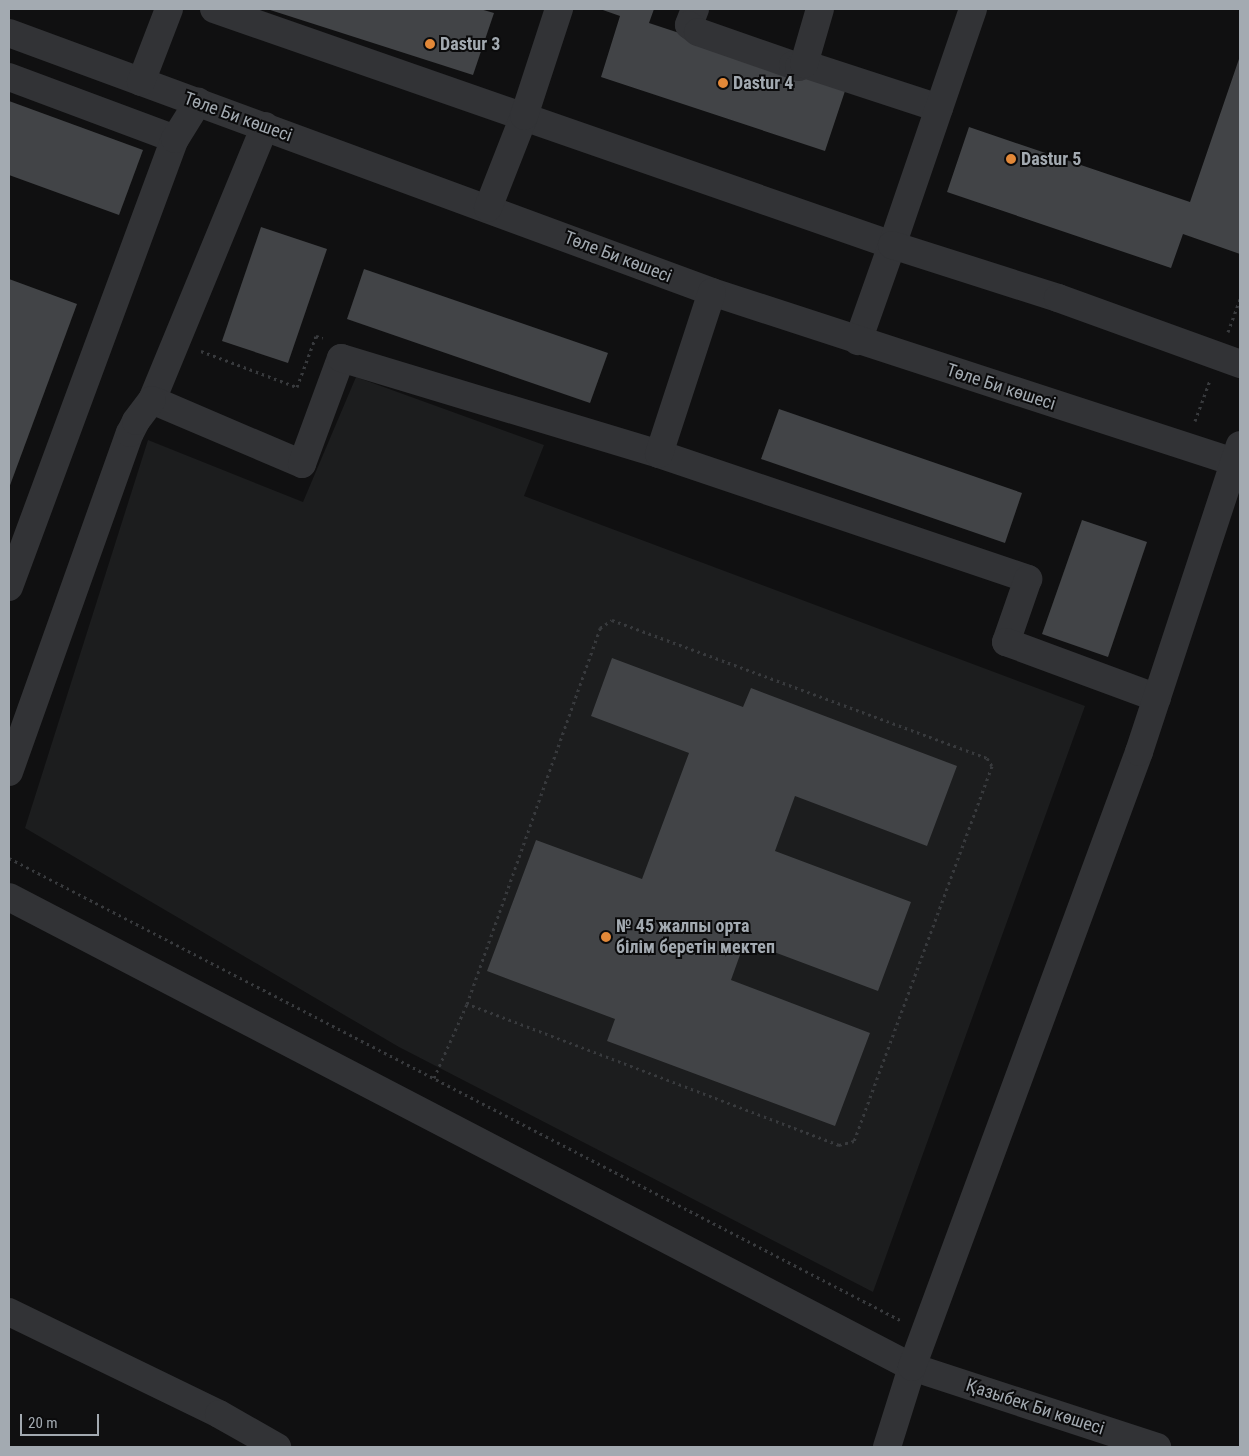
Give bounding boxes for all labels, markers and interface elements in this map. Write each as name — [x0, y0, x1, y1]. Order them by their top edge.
place label: Dastur 3 — [440, 33, 500, 55]
marker: Dastur 3 — [424, 38, 436, 50]
place label: Dastur 4 — [733, 72, 793, 94]
marker: Dastur 4 — [717, 77, 729, 89]
street label: Төле Би көшесі — [181, 87, 295, 147]
place label: Dastur 5 — [1021, 148, 1081, 170]
marker: Dastur 5 — [1005, 153, 1017, 165]
street label: Төле Би көшесі — [561, 227, 675, 287]
street label: Төле Би көшесі — [944, 359, 1058, 415]
place label: № 45 жалпы орта білім беретін мектеп — [616, 916, 775, 959]
marker: № 45 жалпы орта білім беретін мектеп — [600, 931, 612, 943]
street label: Қазыбек Би көшесі — [963, 1374, 1107, 1440]
scale bar — [22, 1404, 101, 1436]
text: 20 m — [28, 1414, 58, 1432]

